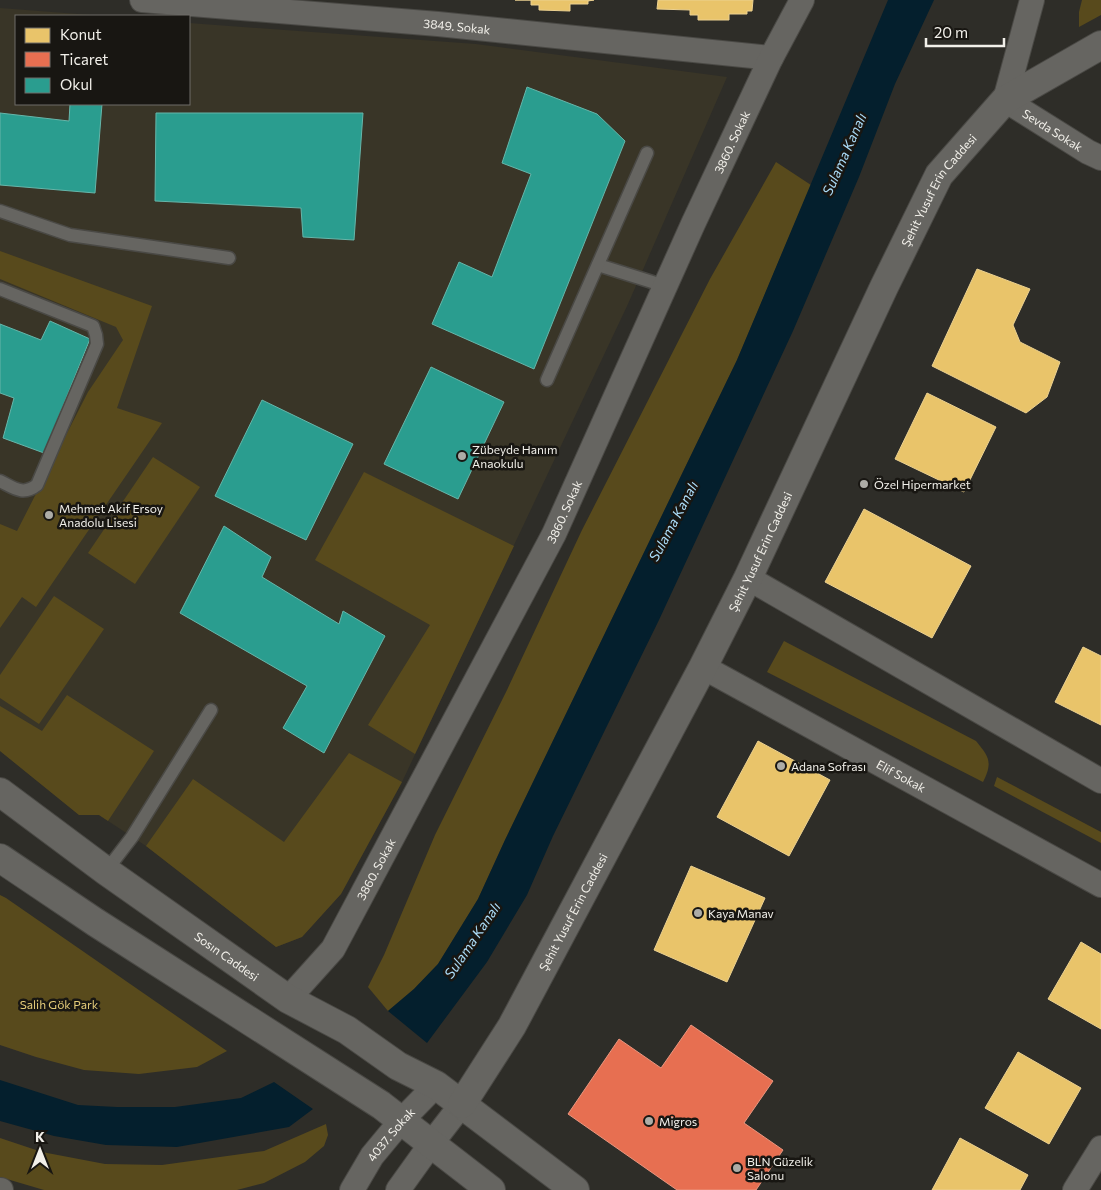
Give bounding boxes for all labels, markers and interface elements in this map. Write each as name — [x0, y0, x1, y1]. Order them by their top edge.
legend — [15, 15, 190, 105]
scale bar — [926, 15, 1004, 47]
street label: 3849. Sokak — [423, 16, 492, 36]
text: 20 m — [934, 23, 968, 41]
text: Konut — [60, 25, 102, 43]
text: Ticaret — [60, 50, 108, 68]
text: Okul — [60, 75, 93, 93]
street label: Sevda Sokak — [1020, 106, 1086, 154]
street label: 3860. Sokak — [711, 108, 753, 175]
water label: Sulama Kanalı — [818, 110, 870, 198]
street label: Şehit Yusuf Erin Caddesi — [898, 131, 979, 249]
place label: Zübeyde Hanım Anaokulu — [472, 442, 557, 470]
marker: Zübeyde Hanım Anaokulu — [456, 450, 468, 462]
street label: 3860. Sokak — [543, 477, 584, 546]
place label: Özel Hipermarket — [874, 477, 971, 491]
water label: Sulama Kanalı — [645, 478, 701, 564]
marker: Özel Hipermarket — [858, 478, 870, 490]
street label: Şehit Yusuf Erin Caddesi — [725, 489, 794, 614]
place label: Mehmet Akif Ersoy Anadolu Lisesi — [59, 501, 163, 529]
marker: Mehmet Akif Ersoy Anadolu Lisesi — [43, 509, 55, 521]
street label: Elif Sokak — [874, 756, 929, 795]
place label: Adana Sofrası — [791, 759, 866, 773]
marker: Adana Sofrası — [775, 760, 787, 772]
street label: 3860. Sokak — [354, 835, 398, 902]
street label: Şehit Yusuf Erin Caddesi — [536, 851, 610, 973]
water label: Sulama Kanalı — [440, 898, 504, 981]
place label: Kaya Manav — [708, 906, 774, 920]
marker: Kaya Manav — [692, 907, 704, 919]
street label: Sosın Caddesi — [192, 929, 262, 983]
park label: Salih Gök Park — [20, 997, 99, 1011]
street label: 4037. Sokak — [364, 1104, 418, 1163]
place label: Migros — [659, 1114, 697, 1128]
marker: Migros — [643, 1115, 655, 1127]
north arrow — [15, 1125, 65, 1175]
text: K — [35, 1128, 45, 1145]
place label: BLN Güzelik Salonu — [747, 1154, 814, 1182]
marker: BLN Güzelik Salonu — [731, 1162, 743, 1174]

